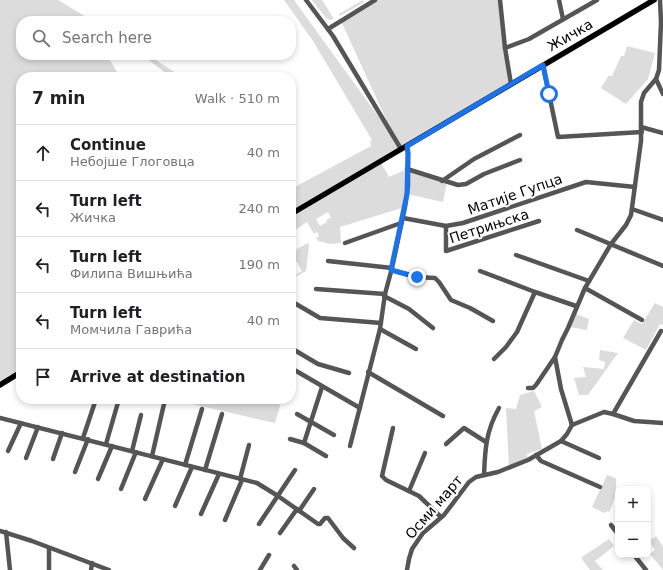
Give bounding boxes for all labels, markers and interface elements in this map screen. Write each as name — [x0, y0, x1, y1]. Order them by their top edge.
search box — [16, 16, 296, 60]
street label: Жичка — [545, 16, 595, 54]
icon: search — [30, 27, 52, 49]
text: Search here — [62, 29, 152, 47]
route start — [540, 85, 558, 103]
text: 7 min — [32, 88, 85, 108]
text: Walk · 510 m — [195, 91, 280, 106]
text: Continue — [70, 136, 146, 154]
icon: ahead — [32, 142, 54, 164]
text: 40 m — [247, 145, 280, 160]
text: Небојше Глоговца — [70, 154, 195, 169]
street label: Матије Гупца — [466, 170, 564, 218]
text: Turn left — [70, 192, 142, 210]
icon: left — [32, 198, 54, 220]
text: 240 m — [238, 201, 280, 216]
street label: Петрињска — [447, 206, 531, 246]
text: Жичка — [70, 210, 116, 225]
text: Turn left — [70, 248, 142, 266]
icon: left — [32, 254, 54, 276]
text: 190 m — [238, 257, 280, 272]
text: Филипа Вишњића — [70, 266, 193, 281]
route end — [408, 268, 426, 286]
text: Turn left — [70, 304, 142, 322]
icon: left — [32, 310, 54, 332]
text: 40 m — [247, 313, 280, 328]
text: Момчила Гаврића — [70, 322, 192, 337]
icon: arrive — [32, 366, 54, 388]
text: Arrive at destination — [70, 368, 245, 386]
street label: Осми март — [402, 472, 466, 542]
map controls — [615, 486, 651, 558]
button: + — [615, 486, 651, 522]
button: − — [615, 522, 651, 558]

